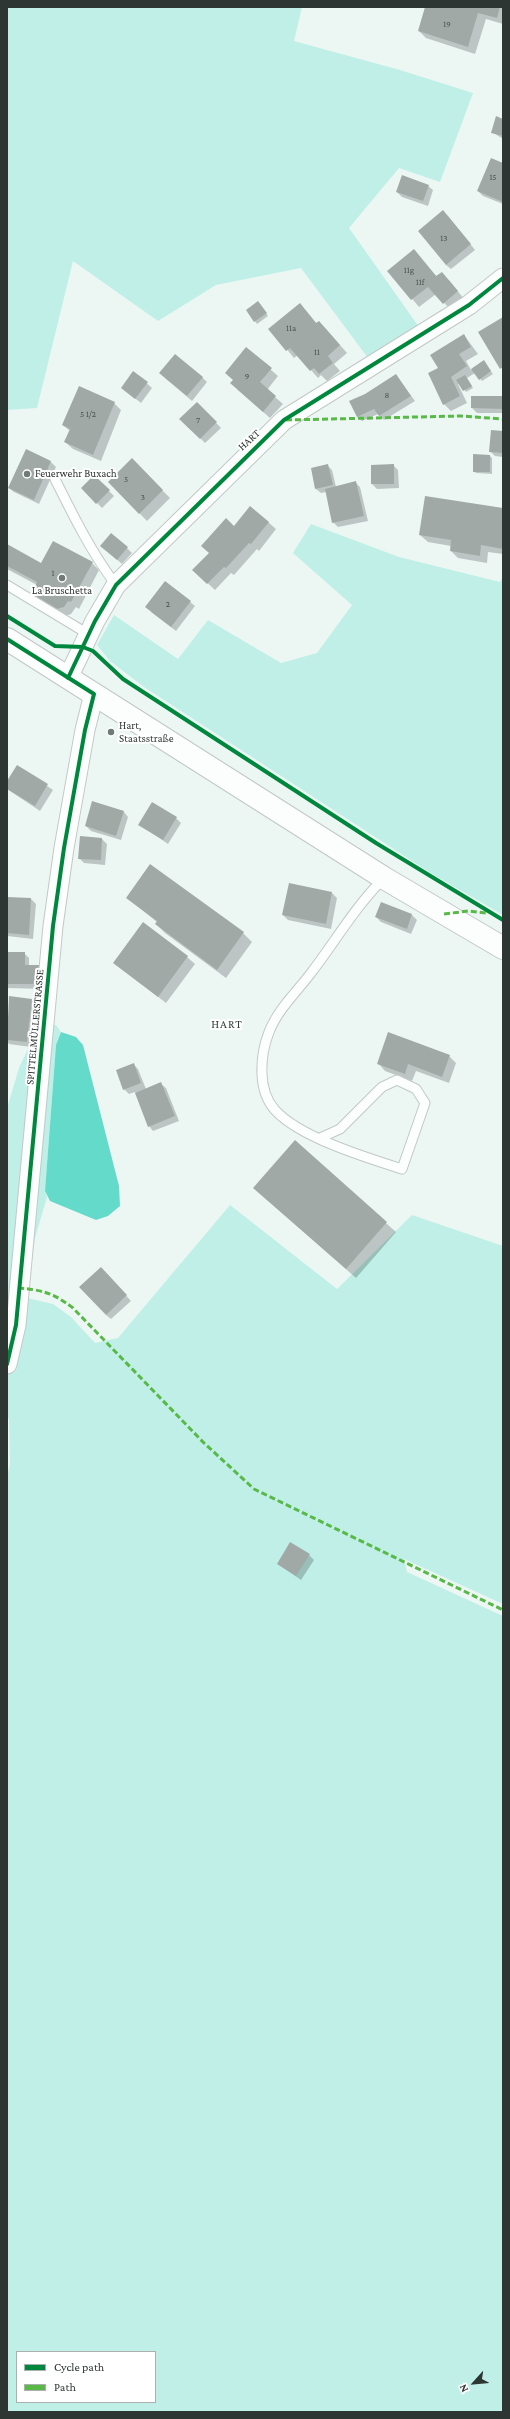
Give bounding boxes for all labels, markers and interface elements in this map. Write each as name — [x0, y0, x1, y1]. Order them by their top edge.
house number: 19 — [443, 19, 451, 29]
house number: 15 — [489, 172, 497, 182]
house number: 13 — [440, 233, 448, 243]
house number: 11g — [404, 265, 414, 275]
house number: 11f — [416, 277, 424, 287]
house number: 11a — [286, 323, 296, 333]
house number: 11 — [314, 347, 320, 357]
house number: 9 — [245, 371, 249, 381]
house number: 8 — [385, 390, 389, 400]
house number: 5 1/2 — [80, 409, 96, 419]
house number: 7 — [196, 415, 200, 425]
street label: HART — [235, 427, 263, 453]
place label: Feuerwehr Buxach — [35, 467, 117, 481]
marker: Feuerwehr Buxach — [22, 469, 32, 479]
house number: 5 — [124, 474, 128, 484]
house number: 3 — [141, 492, 145, 502]
house number: 1 — [52, 568, 54, 578]
marker: La Bruschetta — [57, 573, 67, 583]
place label: La Bruschetta — [32, 584, 92, 598]
house number: 2 — [166, 599, 170, 609]
place label: Hart, Staatsstraße — [119, 719, 173, 745]
marker: Hart, Staatsstraße — [106, 727, 116, 737]
street label: SPITTELMÜLLERSTRASSE — [23, 969, 47, 1085]
district label: HART — [211, 1017, 243, 1031]
legend — [16, 2351, 156, 2403]
text: Cycle path — [54, 2360, 104, 2374]
north arrow — [454, 2363, 494, 2403]
text: Path — [54, 2380, 76, 2394]
text: N — [456, 2382, 470, 2395]

